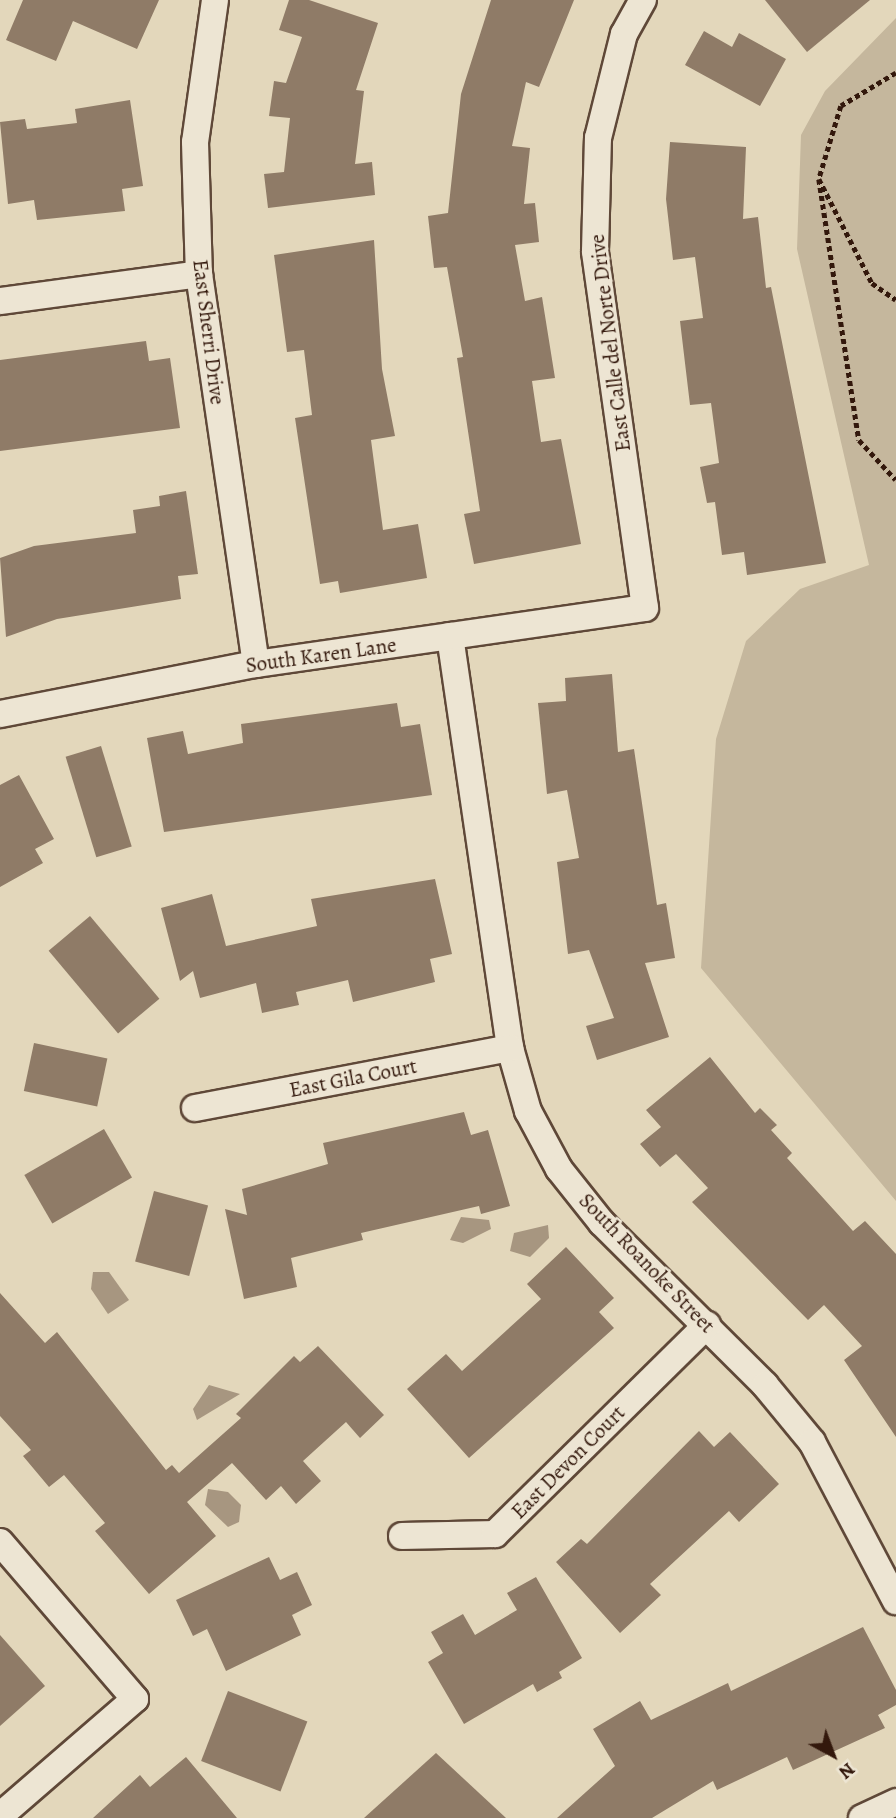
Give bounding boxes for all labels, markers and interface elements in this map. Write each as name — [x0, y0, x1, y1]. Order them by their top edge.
street label: East Calle del Norte Drive — [584, 233, 636, 453]
street label: East Sherri Drive — [188, 258, 230, 406]
street label: South Karen Lane — [244, 632, 398, 678]
street label: East Gila Court — [287, 1053, 419, 1103]
street label: South Roanoke Street — [574, 1188, 720, 1338]
street label: East Devon Court — [506, 1400, 630, 1524]
north arrow — [798, 1720, 868, 1790]
text: N — [833, 1756, 861, 1785]

